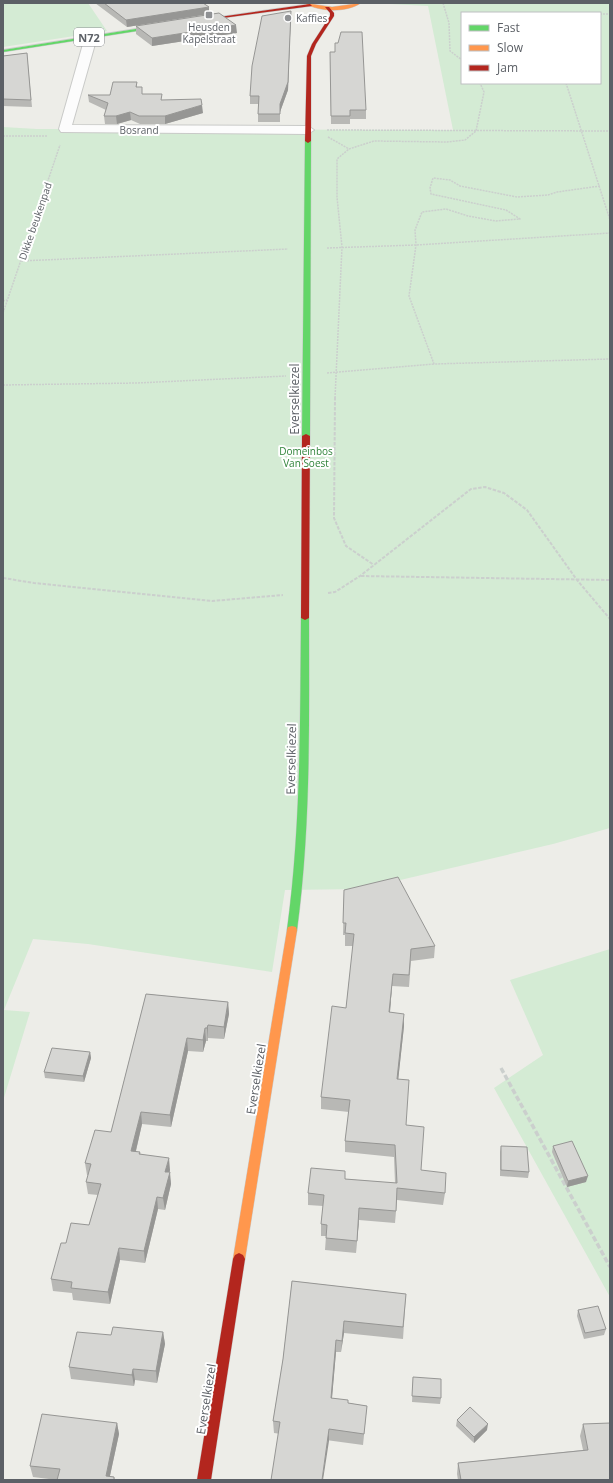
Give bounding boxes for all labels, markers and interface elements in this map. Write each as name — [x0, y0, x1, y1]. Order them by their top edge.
marker: Heusden Kapelstraat — [204, 10, 214, 20]
place label: Kaffies — [296, 11, 328, 25]
legend — [461, 12, 601, 84]
marker: Kaffies — [283, 13, 293, 23]
text: Fast — [497, 19, 520, 36]
place label: Heusden Kapelstraat — [182, 20, 236, 46]
road number: N72 — [74, 28, 104, 46]
text: Slow — [497, 39, 524, 56]
text: Jam — [496, 59, 518, 76]
street label: Bosrand — [119, 123, 159, 137]
street label: Dikke beukenpad — [15, 180, 55, 262]
street label: Everselkiezel — [286, 363, 303, 435]
park label: Domeinbos Van Soest — [279, 444, 333, 470]
street label: Everselkiezel — [282, 723, 300, 795]
street label: Everselkiezel — [242, 1042, 270, 1116]
street label: Everselkiezel — [192, 1362, 220, 1436]

